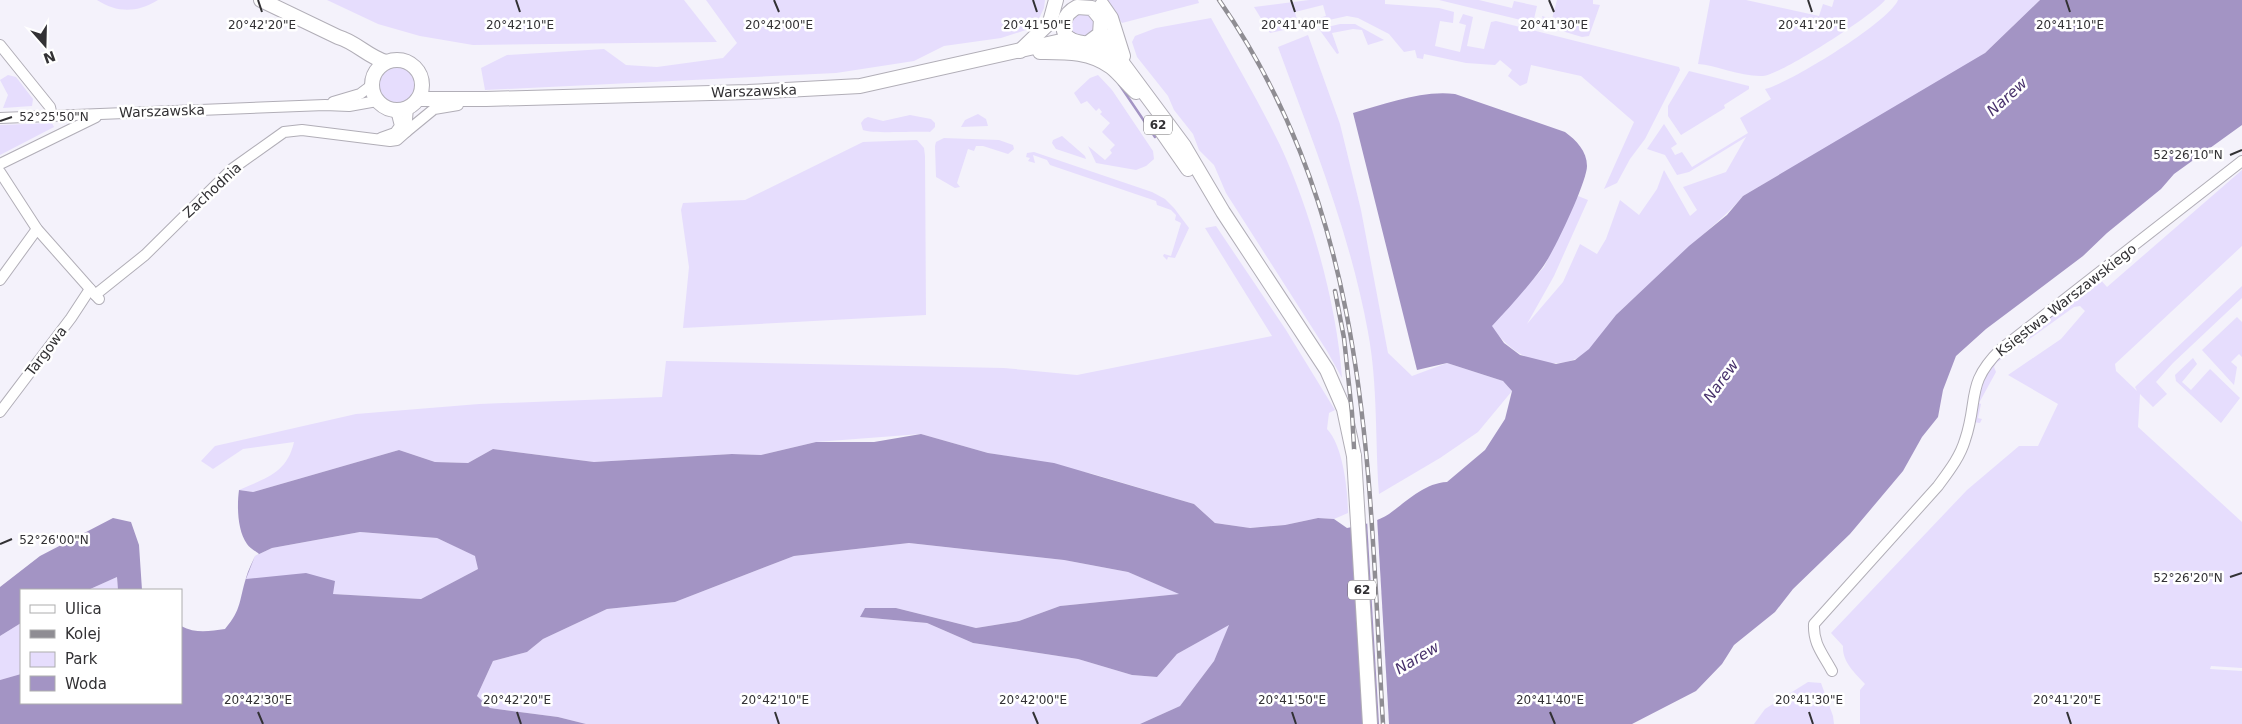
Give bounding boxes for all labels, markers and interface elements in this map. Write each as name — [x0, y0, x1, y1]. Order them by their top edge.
text: 20°42'20"E — [228, 18, 296, 32]
text: 20°42'10"E — [486, 18, 554, 32]
text: 20°42'00"E — [745, 18, 813, 32]
text: 20°41'50"E — [1003, 18, 1071, 32]
text: 20°41'40"E — [1261, 18, 1329, 32]
text: 20°41'30"E — [1520, 18, 1588, 32]
text: 20°41'20"E — [1778, 18, 1846, 32]
text: 20°41'10"E — [2036, 18, 2104, 32]
north arrow — [20, 20, 70, 70]
text: N — [41, 48, 58, 67]
water label: Narew — [1983, 74, 2031, 120]
street label: Warszawska — [711, 82, 797, 100]
street label: Warszawska — [119, 102, 205, 120]
text: 52°25'50"N — [19, 110, 89, 124]
road number: 62 — [1144, 116, 1172, 134]
text: 52°26'10"N — [2153, 148, 2223, 162]
street label: Zachodnia — [180, 159, 244, 221]
street label: Księstwa Warszawskiego — [1993, 240, 2139, 360]
street label: Targowa — [22, 323, 70, 380]
water label: Narew — [1700, 356, 1743, 406]
text: 52°26'00"N — [19, 533, 89, 547]
text: 52°26'20"N — [2153, 571, 2223, 585]
road number: 62 — [1348, 580, 1376, 600]
legend — [20, 589, 182, 704]
text: Ulica — [65, 600, 102, 618]
text: Kolej — [65, 625, 101, 643]
water label: Narew — [1392, 638, 1443, 678]
text: Park — [65, 650, 98, 668]
text: Woda — [65, 675, 107, 693]
text: 20°42'30"E — [224, 693, 292, 707]
text: 20°42'20"E — [483, 693, 551, 707]
text: 20°42'10"E — [741, 693, 809, 707]
text: 20°42'00"E — [999, 693, 1067, 707]
text: 20°41'50"E — [1258, 693, 1326, 707]
text: 20°41'40"E — [1516, 693, 1584, 707]
text: 20°41'30"E — [1775, 693, 1843, 707]
text: 20°41'20"E — [2033, 693, 2101, 707]

